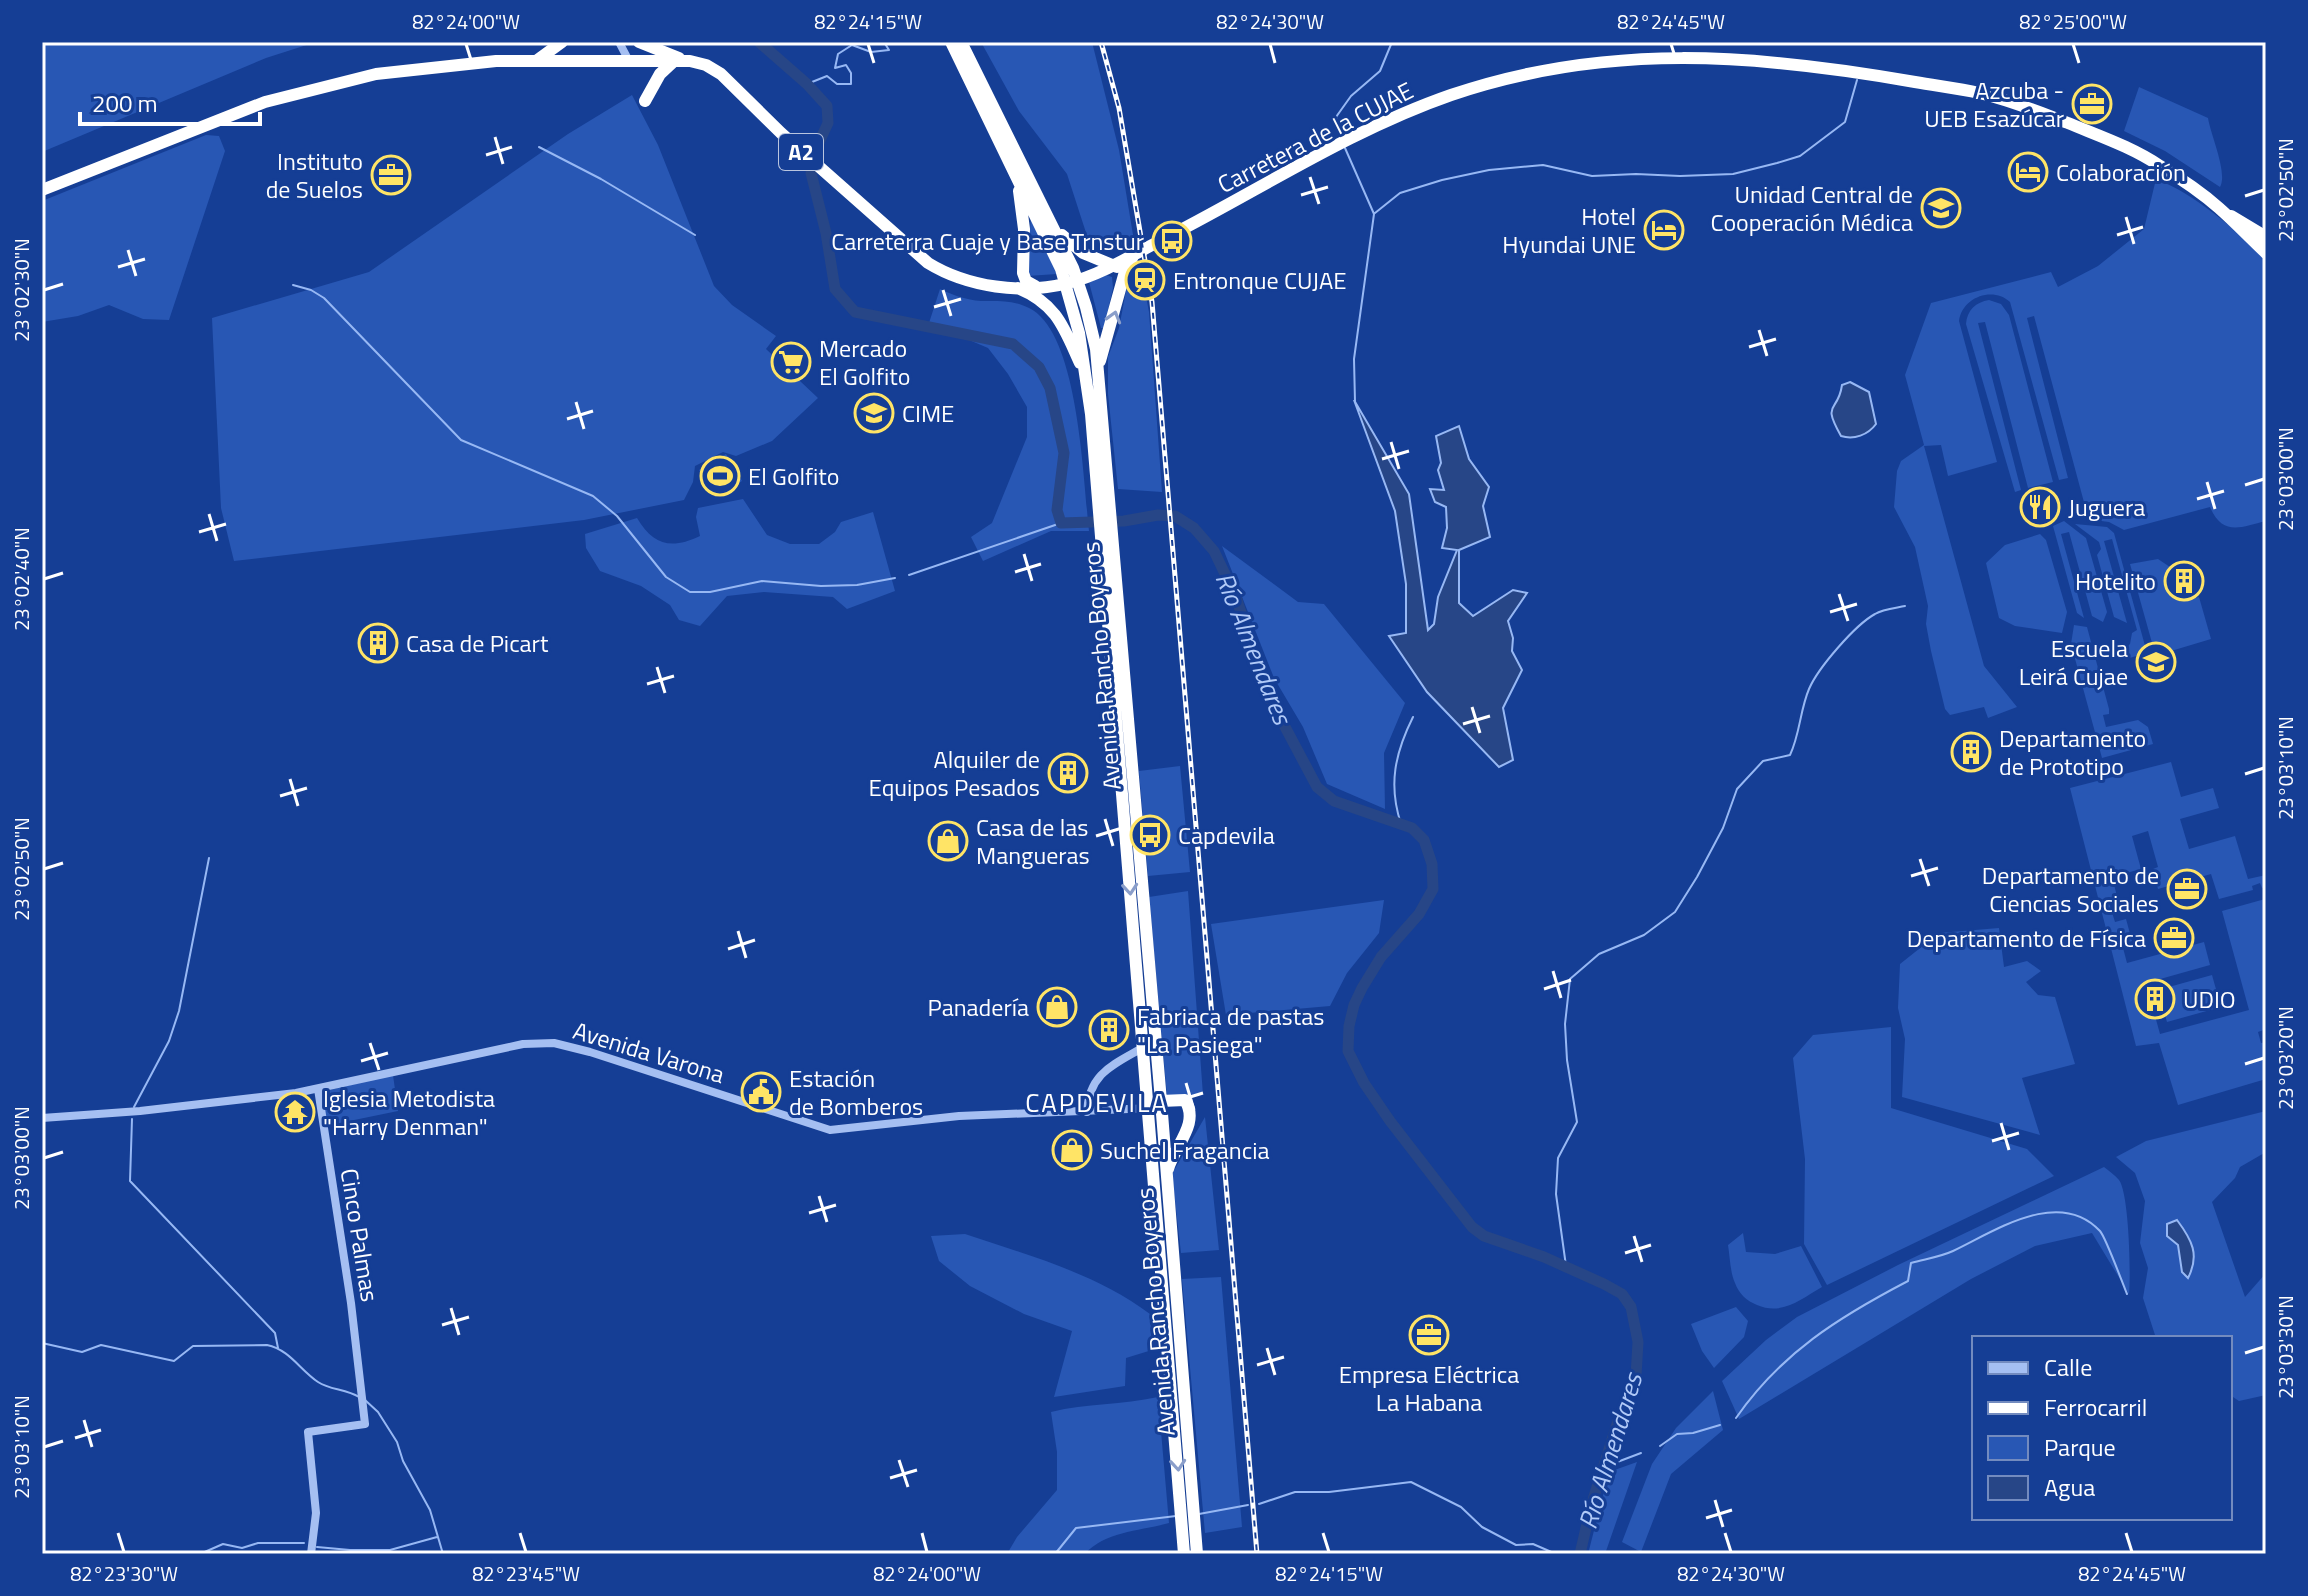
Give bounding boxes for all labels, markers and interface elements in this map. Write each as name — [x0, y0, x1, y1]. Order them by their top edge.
text: 82°24'00"W — [412, 6, 520, 37]
text: 82°24'15"W — [814, 6, 922, 37]
text: 82°24'30"W — [1216, 6, 1324, 37]
text: 82°24'45"W — [1617, 6, 1725, 37]
text: 82°25'00"W — [2019, 6, 2127, 37]
street label: Carretera de la CUJAE — [1211, 72, 1419, 202]
place label: Azcuba - UEB Esazúcar — [1924, 72, 2064, 136]
scale bar — [80, 76, 260, 126]
office icon: Azcuba - UEB Esazúcar — [2071, 83, 2113, 125]
text: 200 m — [92, 85, 158, 121]
road number: A2 — [779, 134, 823, 170]
text: 23°02'50"N — [2270, 138, 2301, 242]
place label: Instituto de Suelos — [266, 143, 363, 207]
hotel icon: Colaboración — [2007, 151, 2049, 193]
office icon: Instituto de Suelos — [370, 154, 412, 196]
place label: Colaboración — [2056, 154, 2186, 190]
place label: Unidad Central de Cooperación Médica — [1711, 176, 1913, 240]
school or university icon: Unidad Central de Cooperación Médica — [1920, 187, 1962, 229]
place label: Hotel Hyundai UNE — [1502, 198, 1636, 262]
hotel icon: Hotel Hyundai UNE — [1643, 209, 1685, 251]
bus stop icon: Carreterra Cuaje y Base Trnstur — [1151, 220, 1193, 262]
place label: Carreterra Cuaje y Base Trnstur — [831, 223, 1144, 259]
text: 23°02'30"N — [6, 238, 37, 342]
station icon: Entronque CUJAE — [1124, 259, 1166, 301]
place label: Entronque CUJAE — [1173, 262, 1347, 298]
one-way arrow — [1105, 310, 1121, 324]
place label: Mercado El Golfito — [819, 330, 910, 394]
supermarket icon: Mercado El Golfito — [770, 341, 812, 383]
school or university icon: CIME — [853, 392, 895, 434]
place label: CIME — [902, 395, 954, 431]
text: 23°03'00"N — [2270, 427, 2301, 531]
sports icon: El Golfito — [699, 455, 741, 497]
place label: El Golfito — [748, 458, 839, 494]
restaurant icon: Juguera — [2019, 486, 2061, 528]
place label: Juguera — [2068, 489, 2145, 525]
text: 23°02'40"N — [6, 527, 37, 631]
street label: Avenida Rancho Boyeros — [1072, 540, 1130, 792]
building icon: Hotelito — [2163, 560, 2205, 602]
place label: Hotelito — [2075, 563, 2156, 599]
water label: Río Almendares — [1206, 566, 1303, 732]
building icon: Casa de Picart — [357, 622, 399, 664]
place label: Casa de Picart — [406, 625, 549, 661]
place label: Escuela Leirá Cujae — [2019, 630, 2128, 694]
school or university icon: Escuela Leirá Cujae — [2135, 641, 2177, 683]
text: 23°03'10"N — [2270, 716, 2301, 820]
place label: Departamento de Prototipo — [1999, 720, 2146, 784]
building icon: Departamento de Prototipo — [1950, 731, 1992, 773]
place label: Alquiler de Equipos Pesados — [869, 741, 1040, 805]
building icon: Alquiler de Equipos Pesados — [1047, 752, 1089, 794]
place label: Casa de las Mangueras — [976, 809, 1090, 873]
bus stop icon: Capdevila — [1129, 814, 1171, 856]
text: 23°02'50"N — [6, 817, 37, 921]
place label: Capdevila — [1178, 817, 1275, 853]
shop icon: Casa de las Mangueras — [927, 820, 969, 862]
place label: Departamento de Ciencias Sociales — [1982, 857, 2159, 921]
office icon: Departamento de Ciencias Sociales — [2166, 868, 2208, 910]
one-way arrow — [1121, 883, 1138, 896]
office icon: Departamento de Física — [2153, 917, 2195, 959]
place label: Departamento de Física — [1907, 920, 2146, 956]
building icon: UDIO — [2134, 978, 2176, 1020]
place label: UDIO — [2183, 981, 2236, 1017]
shop icon: Panadería — [1036, 986, 1078, 1028]
place label: Panadería — [928, 989, 1029, 1025]
place label: Fabriaca de pastas "La Pasiega" — [1137, 998, 1324, 1062]
text: 23°03'20"N — [2270, 1006, 2301, 1110]
building icon: Fabriaca de pastas "La Pasiega" — [1088, 1009, 1130, 1051]
street label: Avenida Varona — [569, 1012, 729, 1092]
place label: Estación de Bomberos — [789, 1060, 923, 1124]
public building icon: Estación de Bomberos — [740, 1071, 782, 1113]
place label: Iglesia Metodista "Harry Denman" — [323, 1080, 495, 1144]
district label: CAPDEVILA — [1025, 1083, 1169, 1122]
temple icon: Iglesia Metodista "Harry Denman" — [274, 1091, 316, 1133]
text: 23°03'00"N — [6, 1106, 37, 1210]
shop icon: Suchel Fragancia — [1051, 1129, 1093, 1171]
place label: Suchel Fragancia — [1100, 1132, 1270, 1168]
street label: Cinco Palmas — [332, 1166, 388, 1304]
street label: Avenida Rancho Boyeros — [1126, 1186, 1184, 1438]
text: 23°03'30"N — [2270, 1295, 2301, 1399]
office icon: Empresa Eléctrica La Habana — [1408, 1314, 1450, 1356]
legend — [1972, 1336, 2232, 1520]
text: Calle — [2044, 1349, 2092, 1385]
place label: Empresa Eléctrica La Habana — [1339, 1356, 1519, 1420]
water label: Río Almendares — [1568, 1367, 1653, 1534]
text: Ferrocarril — [2044, 1389, 2147, 1425]
text: 23°03'10"N — [6, 1395, 37, 1499]
text: Parque — [2044, 1429, 2116, 1465]
one-way arrow — [1169, 1459, 1186, 1472]
text: Agua — [2044, 1469, 2095, 1505]
text: 82°23'30"W — [70, 1558, 178, 1589]
text: 82°23'45"W — [472, 1558, 580, 1589]
text: 82°24'00"W — [873, 1558, 981, 1589]
text: 82°24'15"W — [1275, 1558, 1383, 1589]
text: 82°24'30"W — [1677, 1558, 1785, 1589]
text: 82°24'45"W — [2078, 1558, 2186, 1589]

